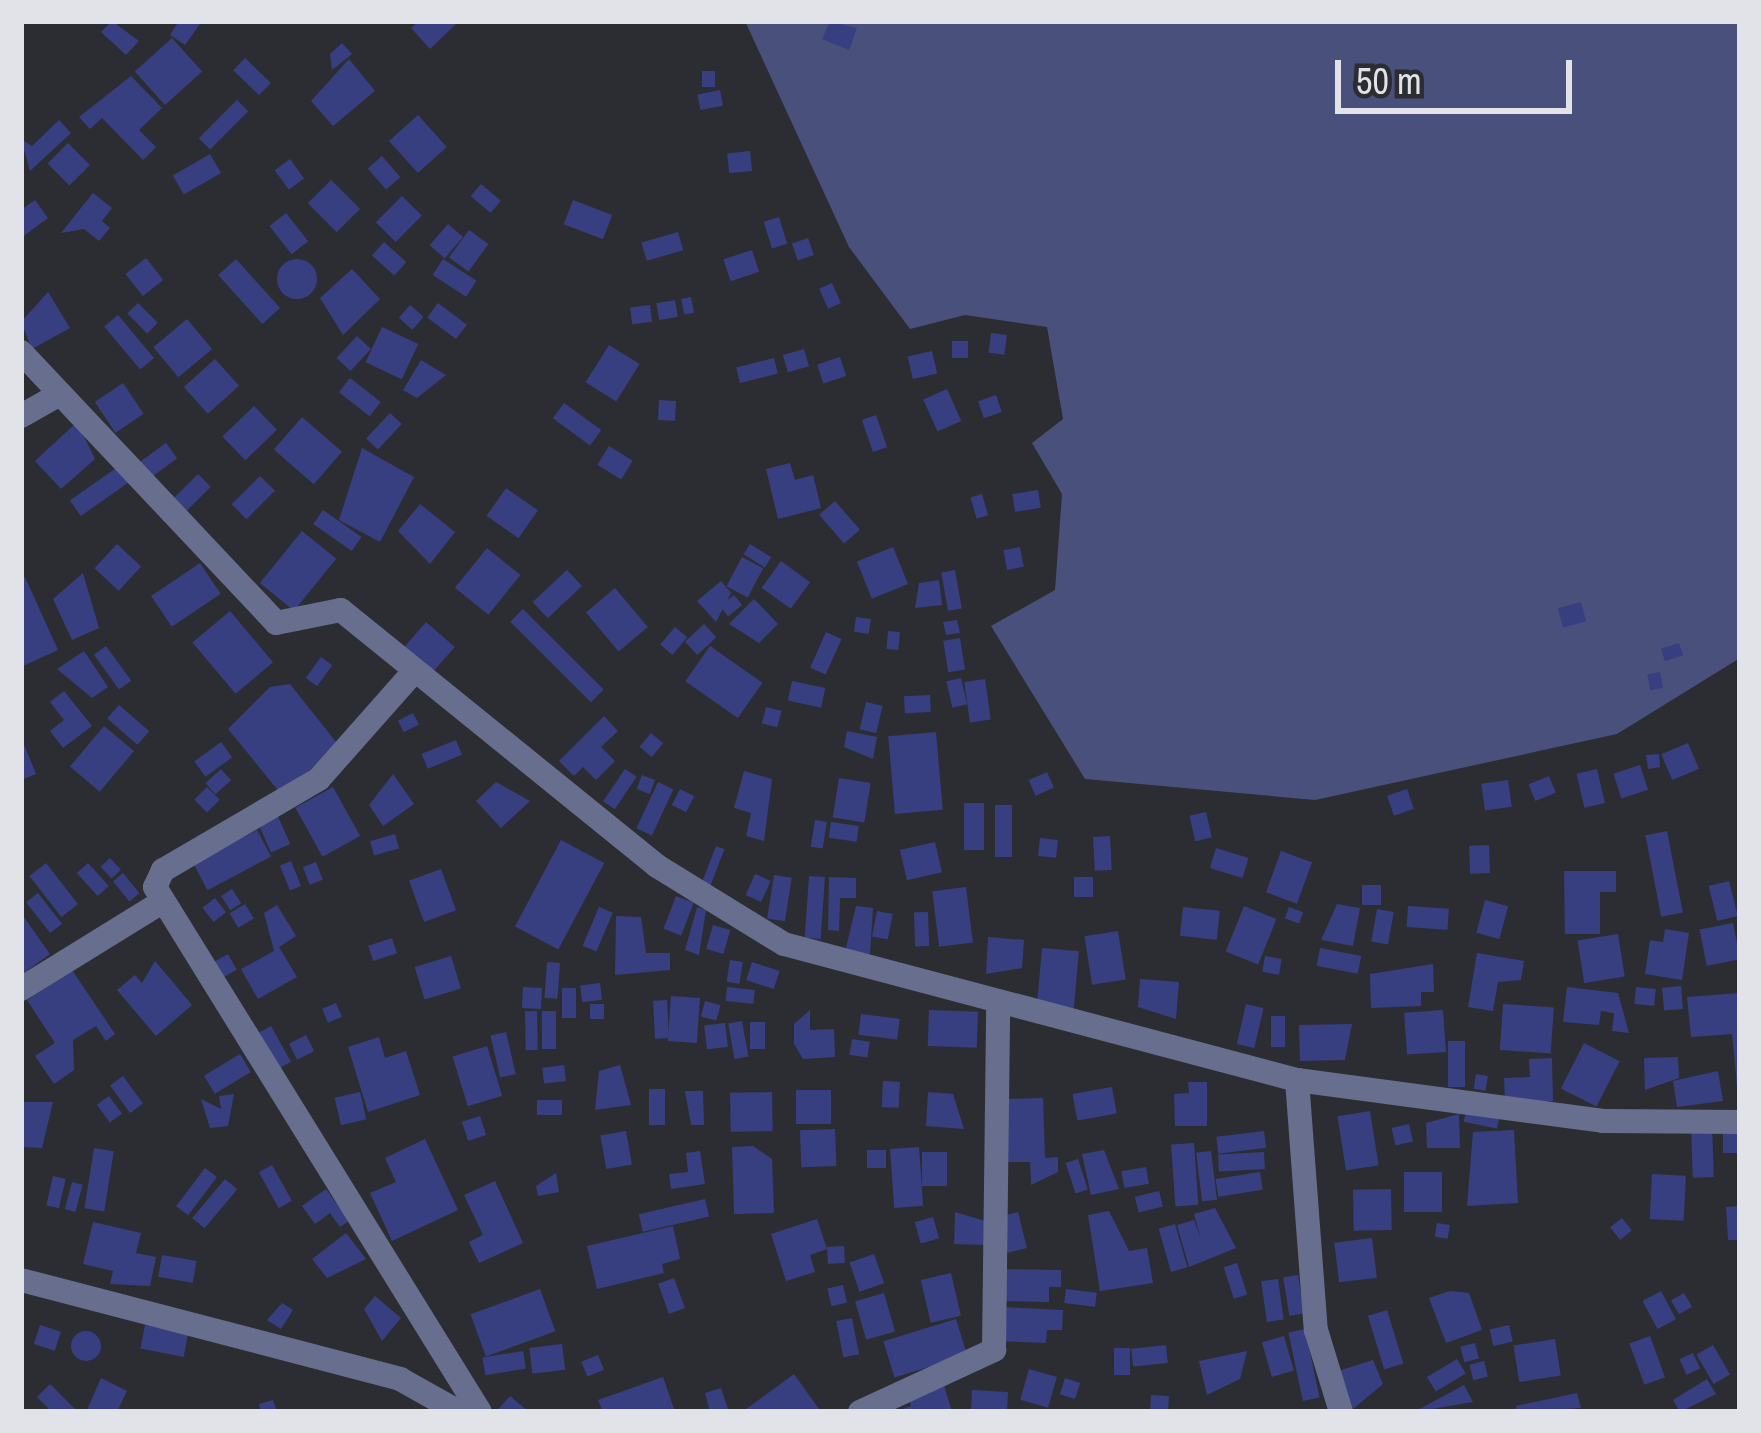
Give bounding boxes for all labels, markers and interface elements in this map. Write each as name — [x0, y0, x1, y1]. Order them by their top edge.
scale bar — [1341, 36, 1578, 110]
text: 50 m — [1356, 57, 1422, 105]

